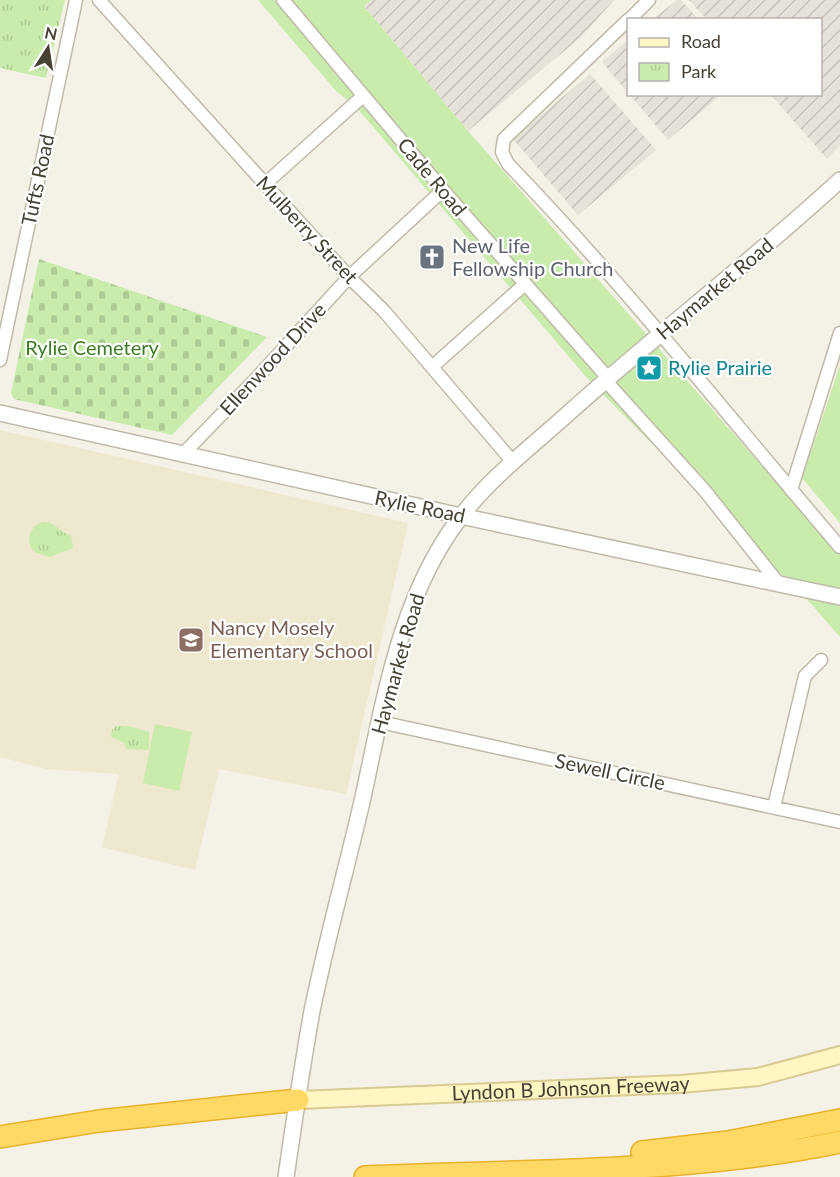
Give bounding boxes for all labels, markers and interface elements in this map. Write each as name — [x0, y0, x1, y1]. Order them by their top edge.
north arrow — [18, 18, 78, 78]
legend — [627, 18, 822, 96]
text: N — [43, 22, 59, 43]
text: Road — [681, 30, 721, 52]
text: Park — [681, 60, 717, 82]
street label: Tufts Road — [16, 132, 58, 228]
street label: Cade Road — [393, 132, 472, 220]
street label: Mulberry Street — [252, 171, 364, 288]
street label: Haymarket Road — [651, 232, 778, 344]
place label: New Life Fellowship Church — [452, 233, 613, 280]
church icon: New Life Fellowship Church — [417, 242, 447, 272]
street label: Ellenwood Drive — [214, 297, 330, 419]
park label: Rylie Cemetery — [25, 335, 159, 359]
place icon: Rylie Prairie — [634, 353, 664, 383]
place label: Rylie Prairie — [668, 355, 772, 379]
street label: Rylie Road — [373, 485, 468, 527]
street label: Haymarket Road — [365, 591, 429, 737]
place label: Nancy Mosely Elementary School — [210, 615, 373, 662]
school or university icon: Nancy Mosely Elementary School — [176, 625, 206, 655]
street label: Sewell Circle — [553, 748, 667, 794]
street label: Lyndon B Johnson Freeway — [451, 1070, 691, 1105]

